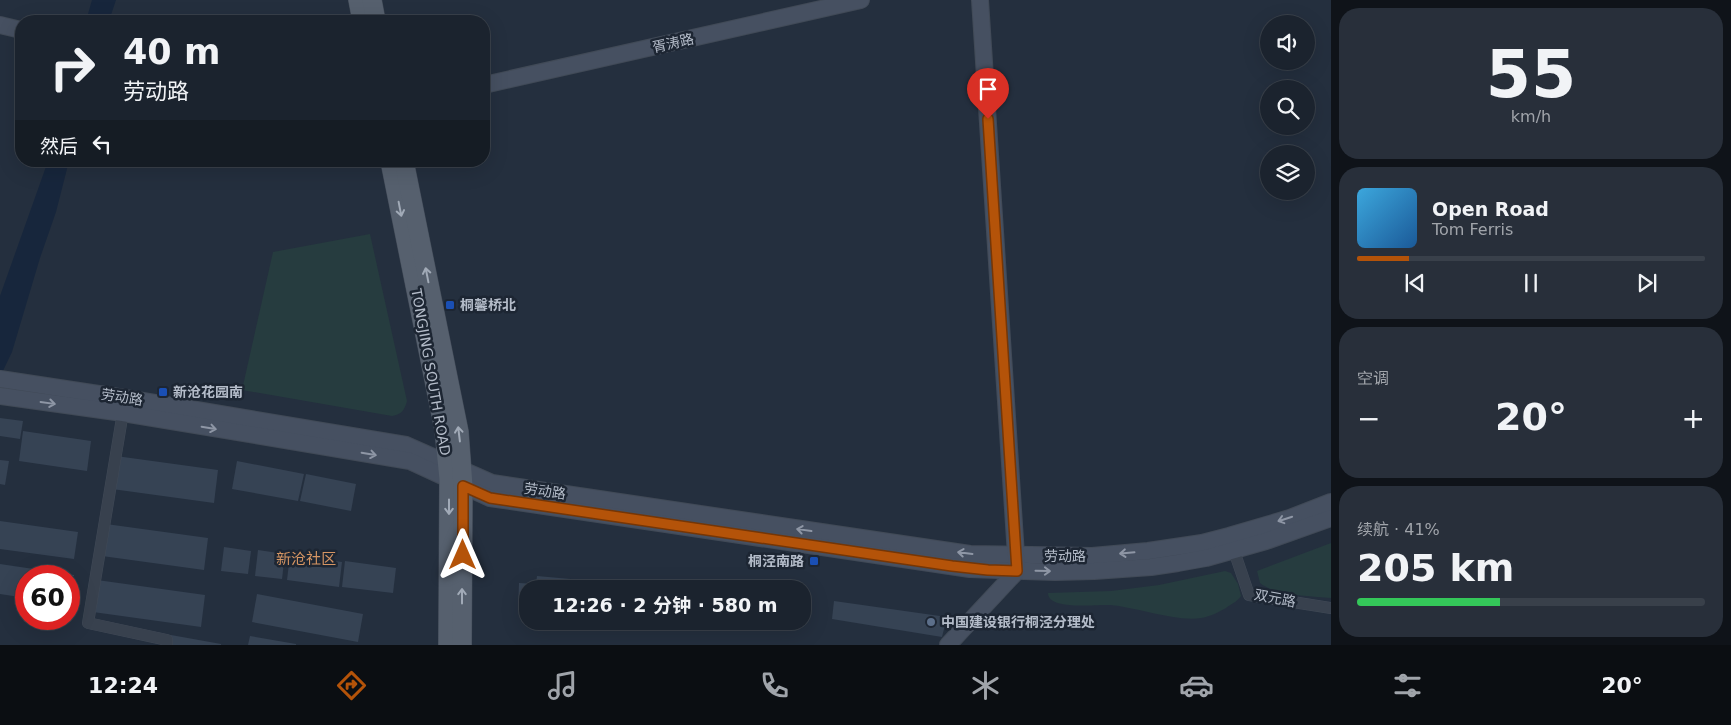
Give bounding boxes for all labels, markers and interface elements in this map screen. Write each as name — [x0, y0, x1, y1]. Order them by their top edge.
map controls — [1260, 15, 1315, 200]
button: sound — [1260, 15, 1315, 70]
street label: 胥涛路 — [651, 30, 695, 56]
text: 40 m — [123, 32, 220, 72]
icon: right — [40, 35, 105, 100]
text: 55 — [1486, 37, 1576, 112]
pin — [967, 68, 1009, 119]
icon: arrive — [974, 75, 1002, 103]
text: 劳动路 — [123, 79, 189, 104]
button: search — [1260, 80, 1315, 135]
text: km/h — [1511, 107, 1551, 126]
icon: left — [88, 130, 116, 158]
text: 然后 — [40, 135, 78, 157]
button: layers — [1260, 145, 1315, 200]
text: Open Road — [1432, 198, 1549, 220]
one-way arrow — [395, 201, 405, 217]
text: Tom Ferris — [1432, 220, 1513, 239]
one-way arrow — [422, 267, 432, 283]
icon: previous — [1401, 269, 1429, 297]
icon: pause — [1517, 269, 1545, 297]
icon: next — [1633, 269, 1661, 297]
street label: TONGJING SOUTH ROAD — [408, 286, 454, 457]
place label: 桐馨桥北 — [460, 297, 516, 313]
marker: 桐馨桥北 — [444, 299, 456, 311]
text: 空调 — [1357, 369, 1389, 388]
place label: 新沧花园南 — [173, 384, 243, 400]
street label: 劳动路 — [100, 386, 144, 408]
marker: 新沧花园南 — [157, 386, 169, 398]
text: 20° — [1495, 395, 1567, 439]
one-way arrow — [40, 398, 56, 408]
text: − — [1357, 402, 1380, 435]
text: + — [1682, 402, 1705, 435]
one-way arrow — [200, 423, 216, 433]
one-way arrow — [454, 426, 464, 442]
one-way arrow — [361, 450, 377, 460]
street label: 劳动路 — [523, 480, 567, 502]
one-way arrow — [444, 498, 454, 515]
one-way arrow — [1278, 515, 1294, 524]
text: 续航 · 41% — [1357, 520, 1440, 539]
one-way arrow — [796, 524, 812, 534]
position arrow — [436, 528, 488, 580]
text: 205 km — [1357, 546, 1514, 590]
one-way arrow — [957, 548, 973, 558]
street label: 劳动路 — [1044, 548, 1086, 564]
one-way arrow — [1119, 549, 1135, 558]
district label: 新沧社区 — [276, 550, 336, 568]
place label: 桐泾南路 — [748, 553, 804, 569]
marker: 桐泾南路 — [808, 555, 820, 567]
speed limit sign: 60 — [15, 565, 80, 630]
one-way arrow — [1034, 567, 1050, 576]
street label: 双元路 — [1253, 586, 1297, 610]
one-way arrow — [457, 589, 467, 605]
text: 12:26 · 2 分钟 · 580 m — [552, 594, 778, 616]
place label: 中国建设银行桐泾分理处 — [941, 614, 1095, 630]
marker: 中国建设银行桐泾分理处 — [925, 616, 937, 628]
icon: directions — [334, 668, 369, 703]
icon: music — [545, 668, 580, 703]
icon: phone — [757, 668, 792, 703]
icon: climate — [968, 668, 1003, 703]
icon: car — [1179, 668, 1214, 703]
icon: filters — [1390, 668, 1425, 703]
text: 12:24 — [88, 673, 158, 698]
text: 20° — [1601, 673, 1643, 698]

